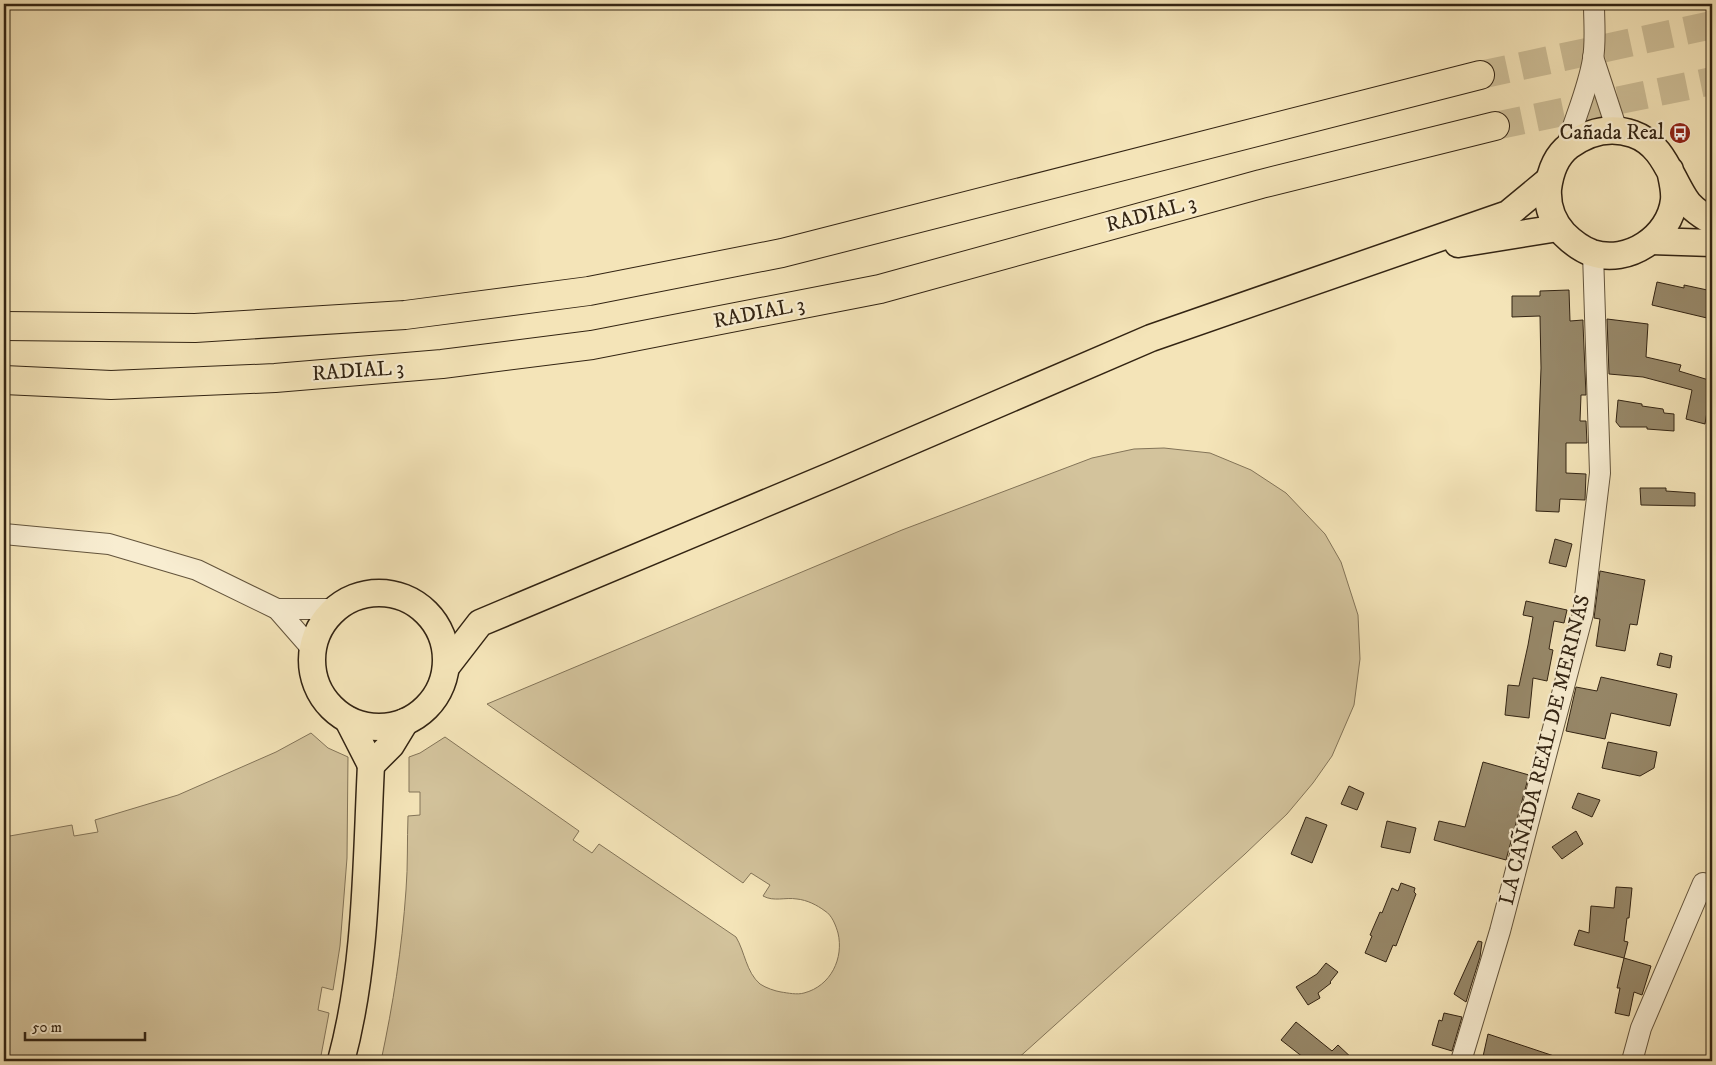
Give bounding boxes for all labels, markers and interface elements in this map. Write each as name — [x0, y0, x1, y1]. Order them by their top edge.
place label: Cañada Real — [1560, 120, 1665, 146]
bus stop icon: Cañada Real — [1668, 121, 1692, 145]
street label: RADIAL 3 — [1103, 190, 1199, 238]
street label: RADIAL 3 — [711, 291, 807, 335]
street label: RADIAL 3 — [311, 355, 405, 387]
street label: LA CAÑADA REAL DE MERINAS — [1492, 592, 1596, 908]
scale bar — [25, 1010, 145, 1042]
text: 50 m — [32, 1018, 62, 1037]

